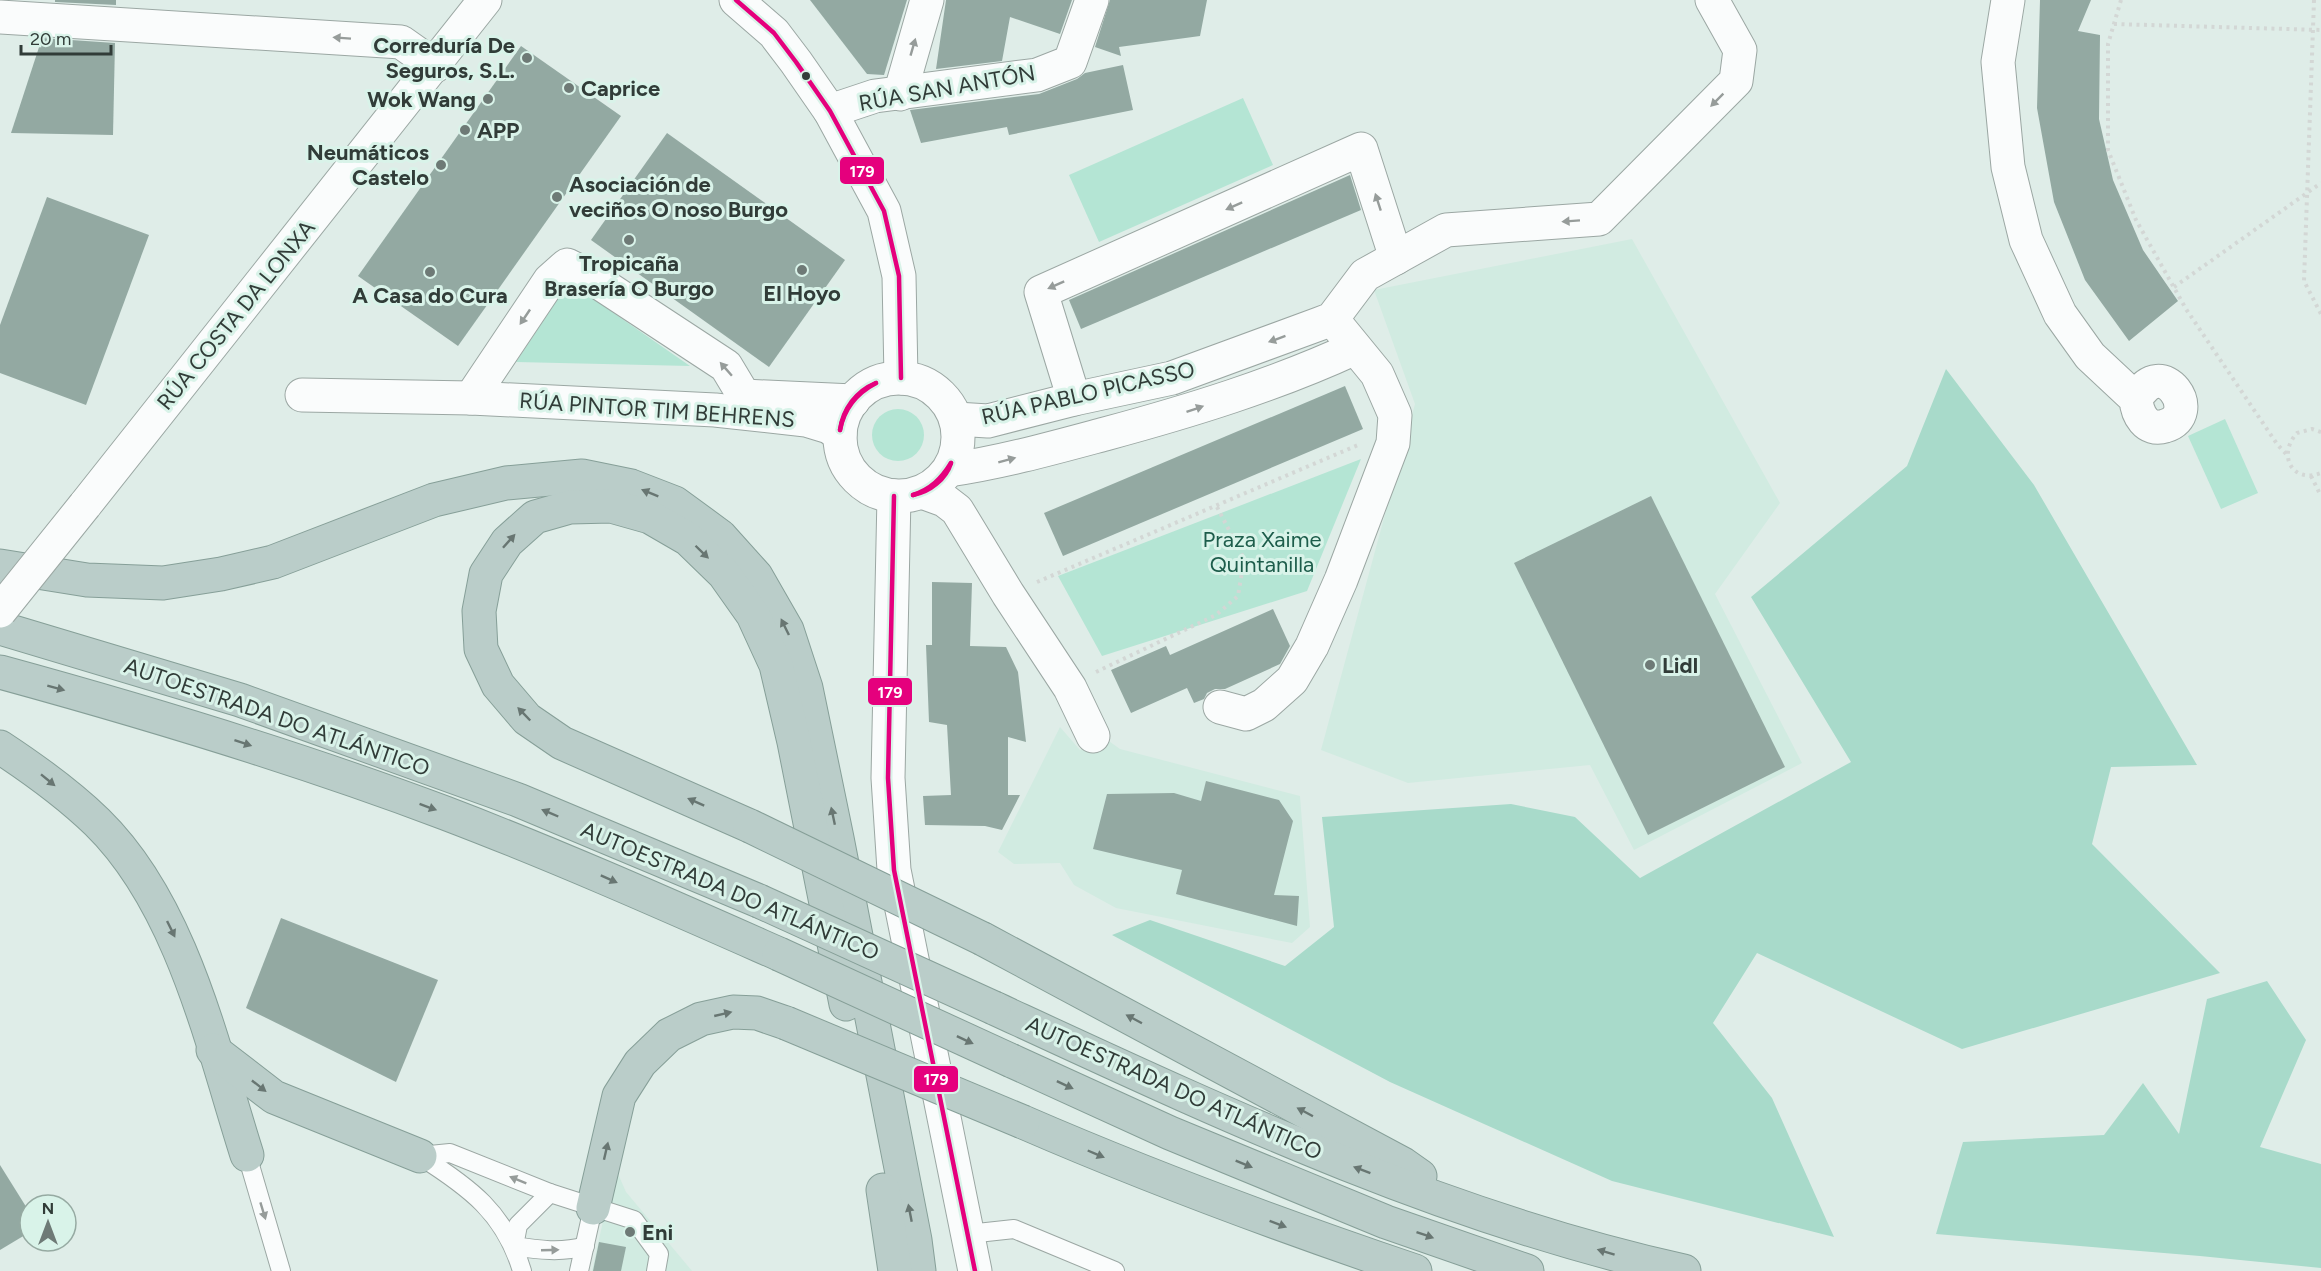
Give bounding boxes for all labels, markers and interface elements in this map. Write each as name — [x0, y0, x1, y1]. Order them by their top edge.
scale bar — [21, 18, 111, 56]
text: 20 m — [30, 28, 71, 50]
place label: Correduría De Seguros, S.L. — [373, 32, 515, 84]
one-way arrow — [332, 33, 351, 43]
one-way arrow — [909, 38, 919, 56]
marker: Correduría De Seguros, S.L. — [520, 51, 534, 65]
street label: RÚA SAN ANTÓN — [857, 59, 1037, 117]
unlabelled marker — [800, 70, 812, 82]
place label: Caprice — [581, 75, 660, 102]
marker: Caprice — [562, 81, 576, 95]
place label: Wok Wang — [367, 86, 476, 113]
marker: Wok Wang — [481, 92, 495, 106]
one-way arrow — [1710, 93, 1724, 107]
place label: APP — [477, 117, 519, 144]
marker: APP — [458, 123, 472, 137]
place label: Neumáticos Castelo — [307, 139, 429, 191]
line badge: 179 — [839, 156, 885, 185]
marker: Neumáticos Castelo — [434, 158, 448, 172]
text: 179 — [850, 162, 874, 181]
place label: Asociación de veciños O noso Burgo — [569, 171, 788, 223]
marker: Asociación de veciños O noso Burgo — [550, 190, 564, 204]
one-way arrow — [1373, 193, 1382, 211]
one-way arrow — [1224, 201, 1242, 211]
street label: RÚA COSTA DA LONXA — [151, 215, 321, 415]
one-way arrow — [1562, 216, 1581, 226]
marker: Tropicaña Brasería O Burgo — [622, 233, 636, 247]
place label: Tropicaña Brasería O Burgo — [544, 250, 714, 302]
marker: El Hoyo — [795, 263, 809, 277]
marker: A Casa do Cura — [423, 265, 437, 279]
place label: El Hoyo — [763, 280, 841, 307]
one-way arrow — [1047, 281, 1064, 290]
place label: A Casa do Cura — [352, 282, 508, 309]
one-way arrow — [520, 309, 531, 325]
one-way arrow — [1268, 335, 1286, 345]
street label: RÚA PABLO PICASSO — [979, 355, 1197, 431]
one-way arrow — [719, 361, 732, 376]
street label: RÚA PINTOR TIM BEHRENS — [518, 387, 796, 433]
one-way arrow — [1186, 403, 1204, 413]
one-way arrow — [998, 455, 1016, 464]
one-way arrow — [641, 488, 659, 497]
park label: Praza Xaime Quintanilla — [1203, 526, 1321, 578]
one-way arrow — [502, 534, 516, 548]
one-way arrow — [694, 545, 709, 559]
one-way arrow — [780, 619, 789, 636]
street label: AUTOESTRADA DO ATLÁNTICO — [121, 652, 433, 782]
place label: Lidl — [1662, 652, 1698, 679]
marker: Lidl — [1643, 658, 1657, 672]
line badge: 179 — [867, 677, 913, 706]
one-way arrow — [47, 683, 66, 693]
text: 179 — [878, 683, 902, 702]
one-way arrow — [517, 708, 531, 722]
one-way arrow — [234, 739, 252, 748]
one-way arrow — [41, 773, 56, 786]
one-way arrow — [688, 798, 705, 807]
one-way arrow — [419, 802, 437, 812]
one-way arrow — [828, 806, 837, 825]
one-way arrow — [541, 808, 559, 818]
street label: AUTOESTRADA DO ATLÁNTICO — [577, 816, 883, 966]
one-way arrow — [600, 874, 617, 883]
one-way arrow — [166, 921, 175, 938]
one-way arrow — [714, 1009, 733, 1018]
street label: AUTOESTRADA DO ATLÁNTICO — [1022, 1010, 1326, 1166]
one-way arrow — [1125, 1014, 1142, 1024]
one-way arrow — [957, 1035, 974, 1044]
line badge: 179 — [913, 1065, 959, 1093]
text: 179 — [924, 1070, 948, 1089]
one-way arrow — [252, 1079, 267, 1091]
one-way arrow — [1057, 1081, 1074, 1090]
one-way arrow — [1297, 1107, 1314, 1117]
one-way arrow — [602, 1141, 611, 1160]
one-way arrow — [1088, 1149, 1106, 1159]
one-way arrow — [1235, 1160, 1253, 1169]
one-way arrow — [1353, 1165, 1371, 1174]
one-way arrow — [509, 1175, 527, 1185]
north arrow — [18, 1193, 78, 1253]
text: N — [42, 1199, 54, 1218]
one-way arrow — [259, 1202, 268, 1220]
one-way arrow — [905, 1204, 914, 1223]
place label: Eni — [642, 1219, 673, 1246]
one-way arrow — [1269, 1220, 1287, 1229]
marker: Eni — [623, 1225, 637, 1239]
one-way arrow — [1416, 1231, 1434, 1241]
one-way arrow — [540, 1246, 559, 1255]
one-way arrow — [1597, 1247, 1615, 1256]

